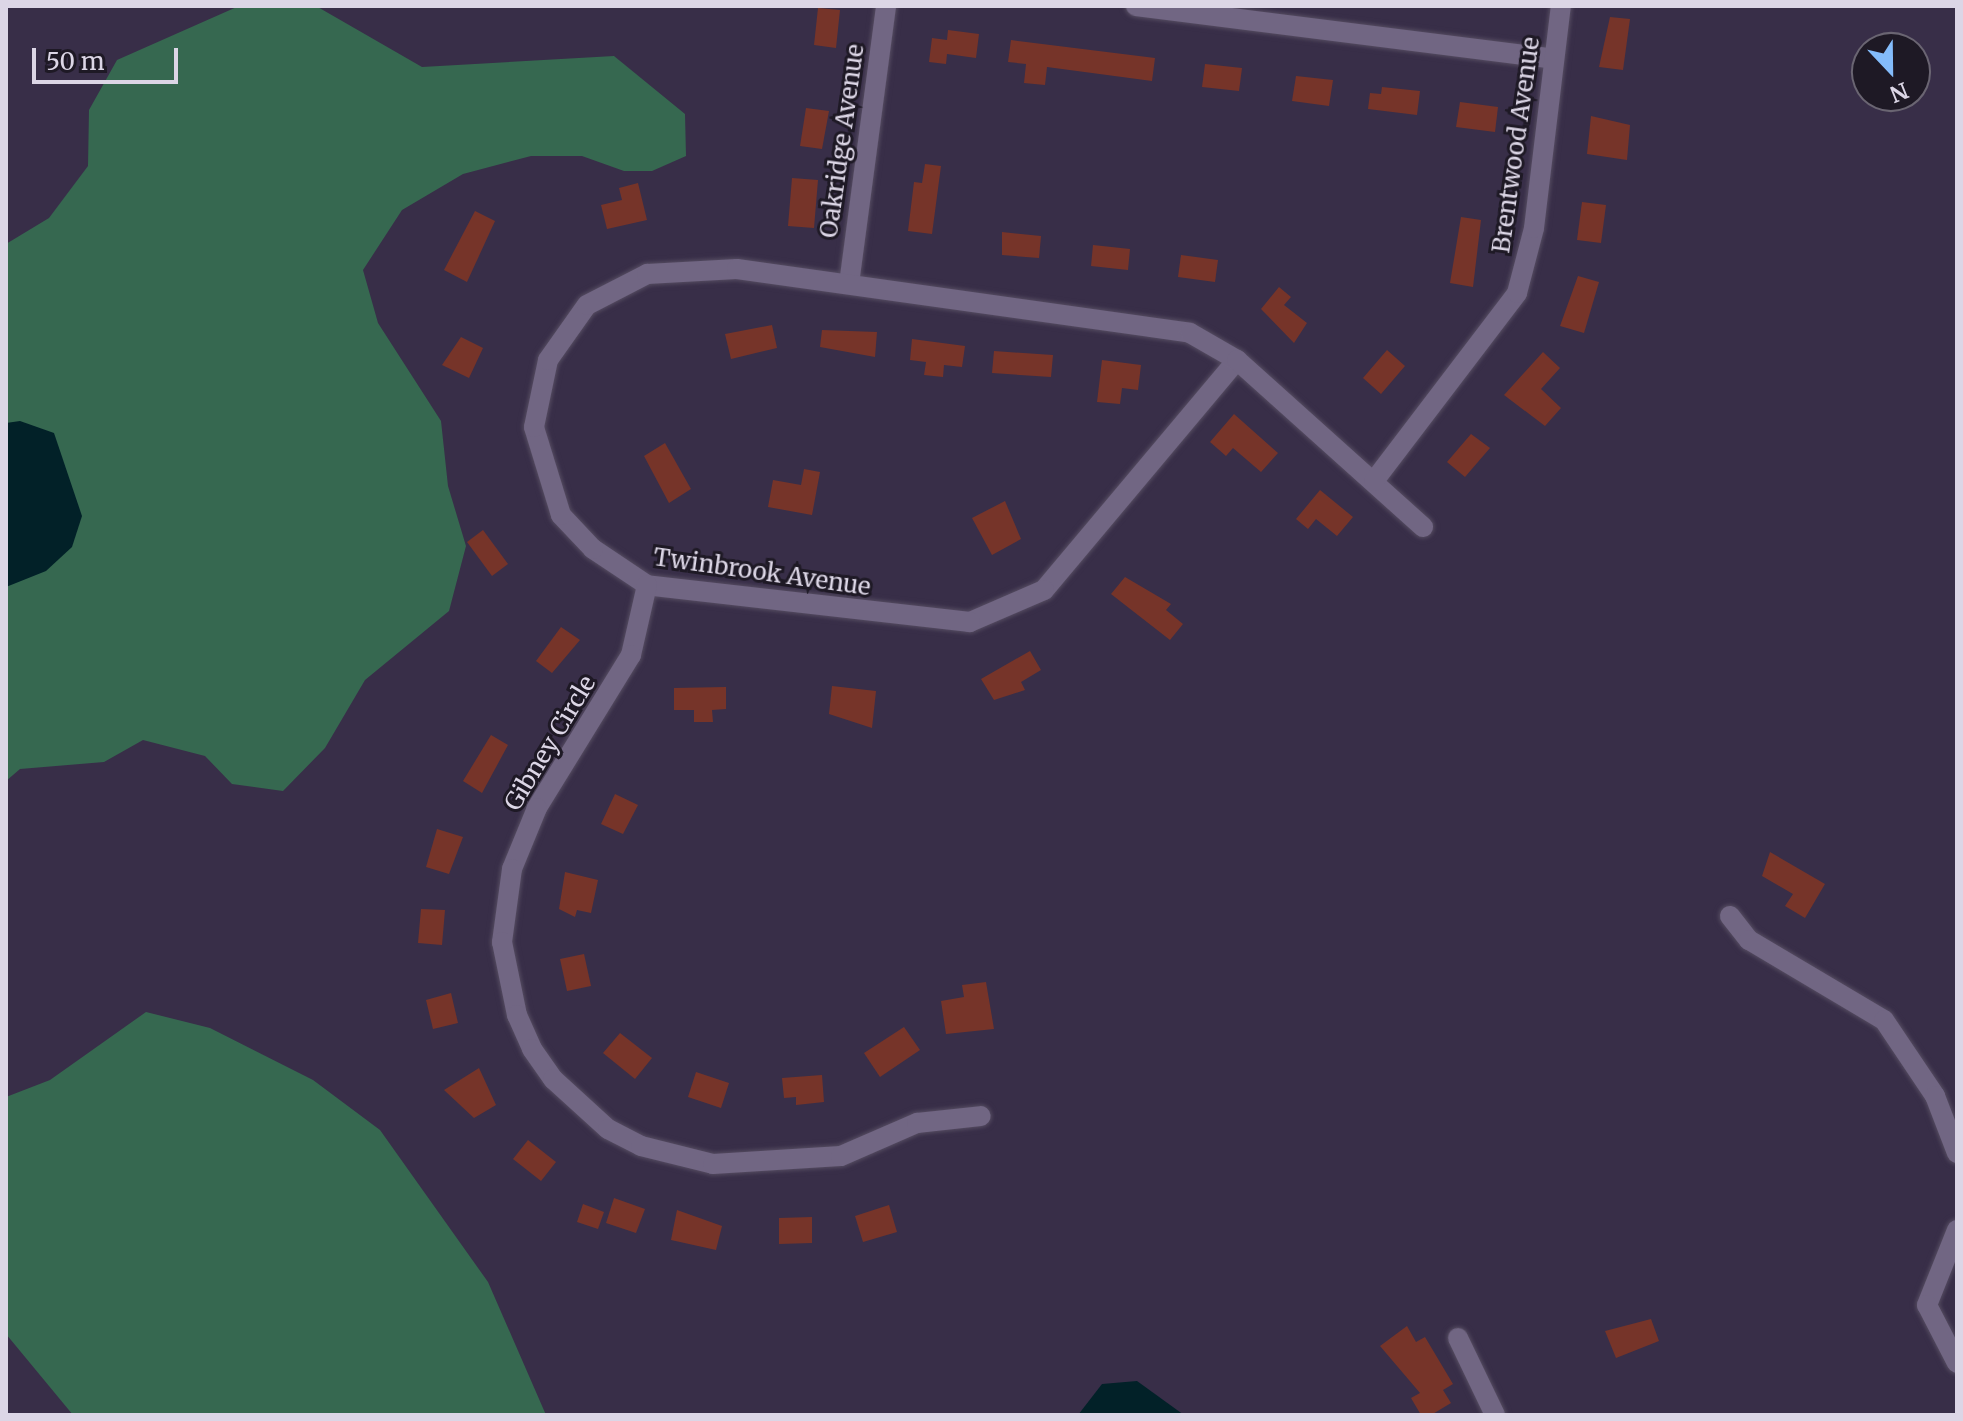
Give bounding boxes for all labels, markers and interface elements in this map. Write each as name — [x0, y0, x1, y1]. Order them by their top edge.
scale bar — [36, 32, 182, 82]
north arrow — [1851, 32, 1931, 112]
street label: Brentwood Avenue — [1487, 35, 1545, 255]
street label: Oakridge Avenue — [814, 42, 870, 240]
text: 50 m — [46, 46, 105, 77]
text: N — [1886, 76, 1913, 109]
street label: Twinbrook Avenue — [652, 542, 872, 602]
street label: Gibney Circle — [498, 670, 602, 816]

